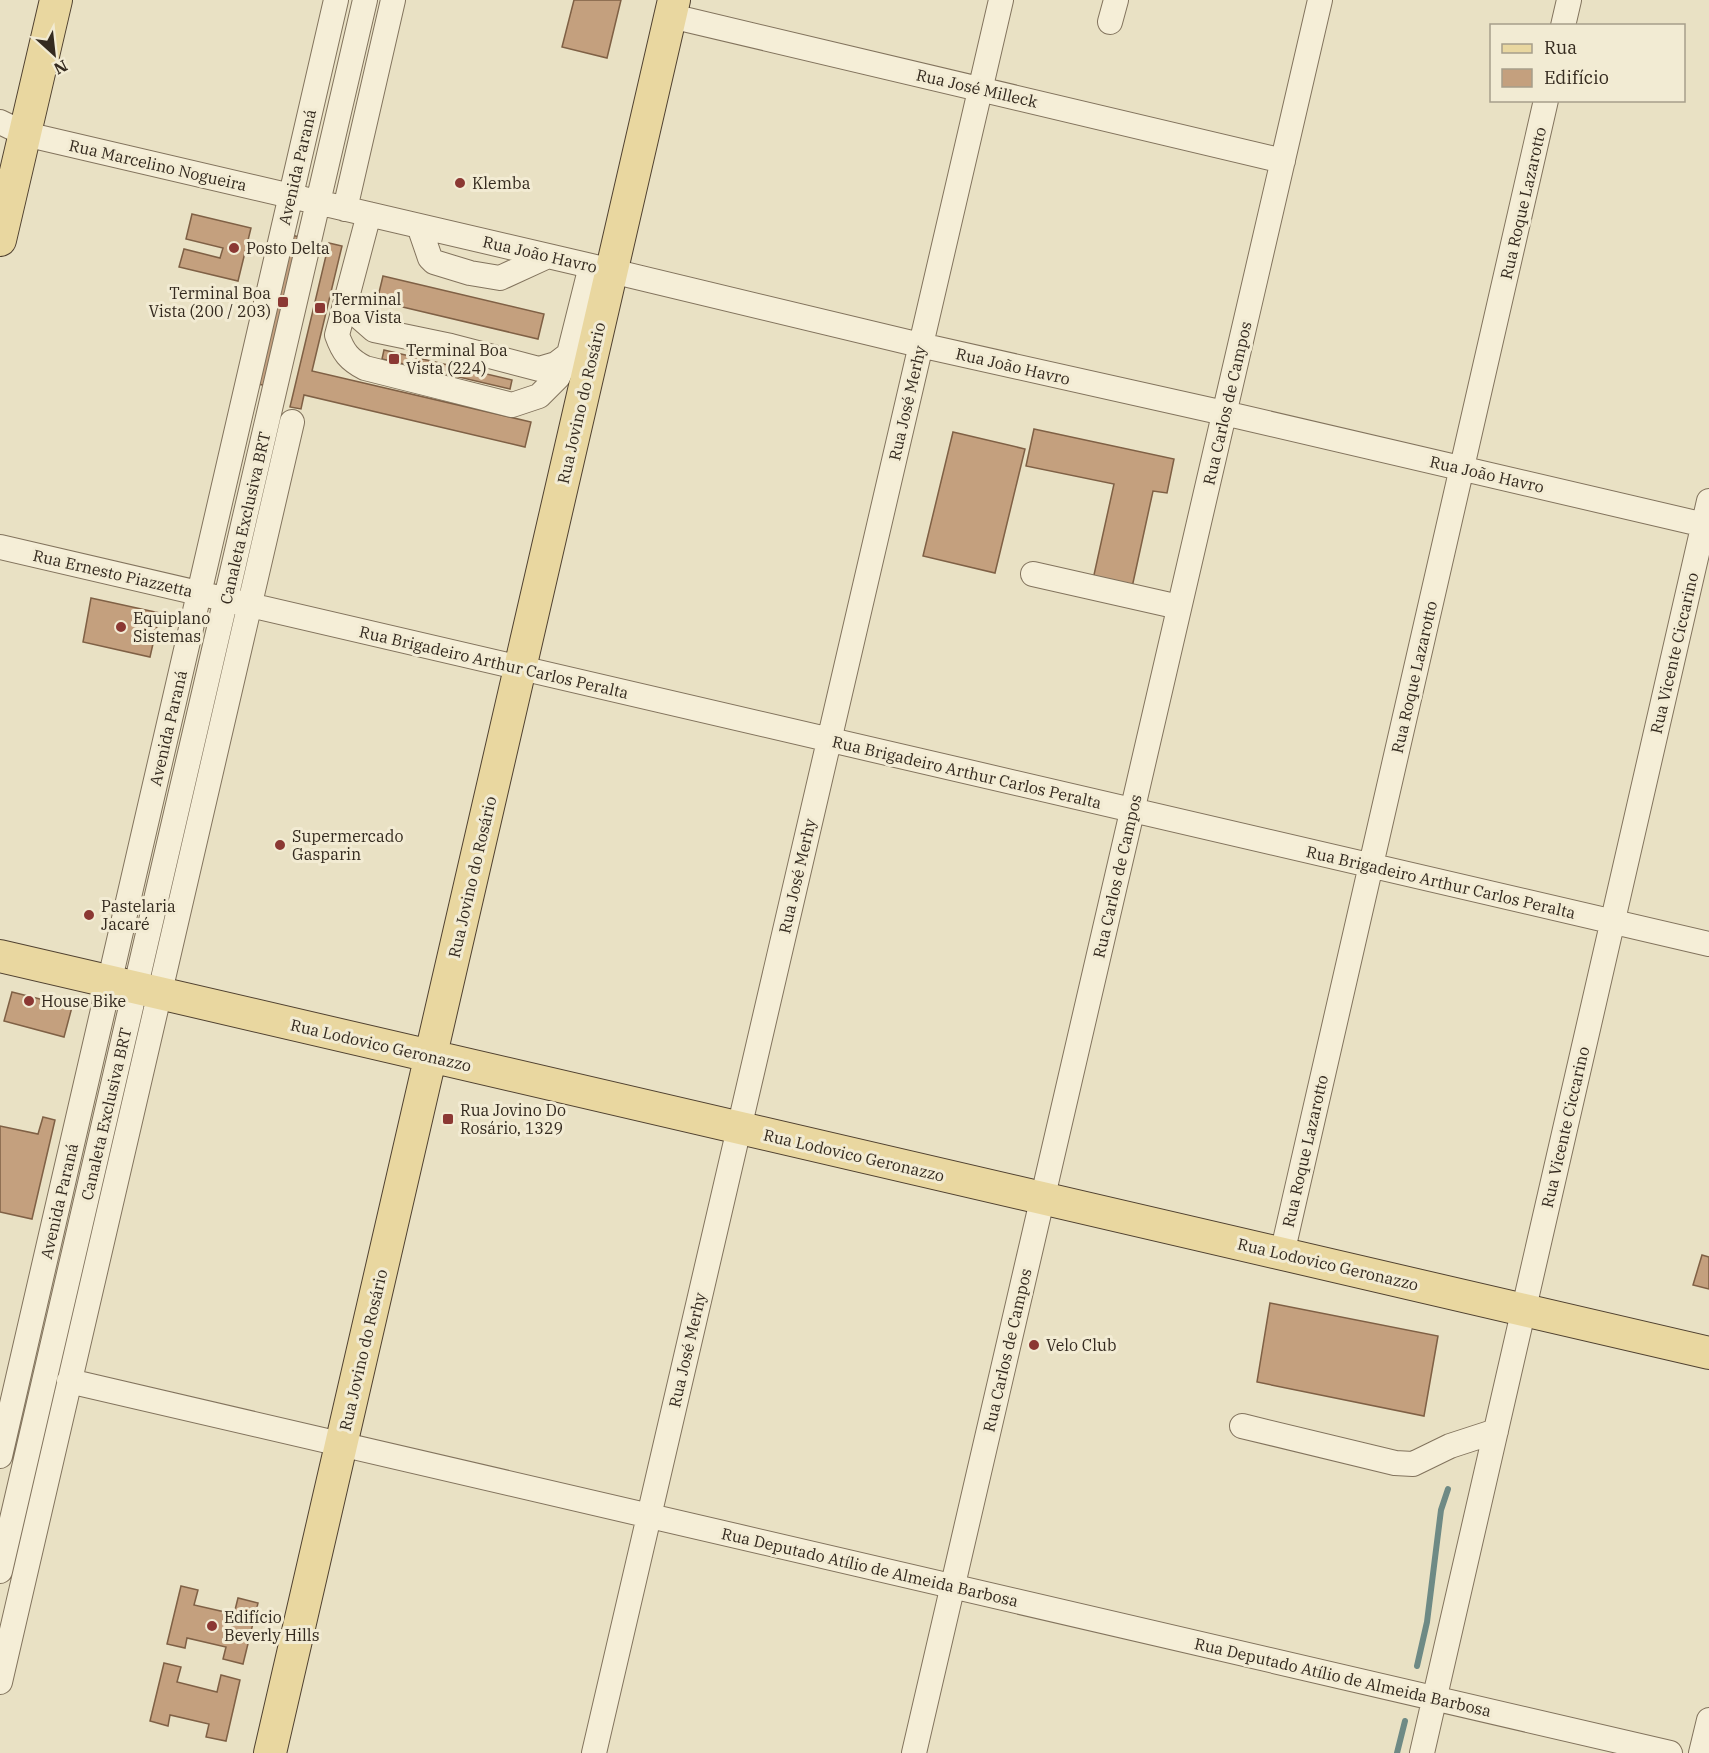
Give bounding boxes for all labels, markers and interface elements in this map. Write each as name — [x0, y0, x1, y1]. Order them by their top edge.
north arrow — [24, 24, 84, 84]
legend — [1490, 24, 1685, 102]
text: Rua — [1544, 36, 1577, 59]
text: N — [51, 56, 71, 79]
street label: Rua José Milleck — [914, 64, 1040, 112]
text: Edifício — [1544, 66, 1609, 89]
street label: Avenida Paraná — [274, 107, 320, 227]
street label: Rua Roque Lazarotto — [1496, 125, 1550, 281]
street label: Rua Marcelino Nogueira — [67, 135, 249, 195]
place label: Klemba — [472, 173, 531, 193]
marker: Klemba — [453, 176, 467, 190]
street label: Rua João Havro — [481, 231, 599, 277]
place label: Posto Delta — [246, 238, 330, 258]
marker: Posto Delta — [227, 241, 241, 255]
place label: Terminal Boa Vista (200 / 203) — [148, 283, 271, 321]
place label: Terminal Boa Vista — [332, 289, 402, 327]
marker: Terminal Boa Vista (200 / 203) — [276, 295, 290, 309]
marker: Terminal Boa Vista — [313, 301, 327, 315]
street label: Rua Carlos de Campos — [1198, 319, 1256, 487]
street label: Rua Jovino do Rosário — [553, 320, 609, 486]
place label: Terminal Boa Vista (224) — [406, 340, 508, 378]
street label: Rua José Merhy — [884, 343, 930, 462]
street label: Rua João Havro — [954, 343, 1072, 389]
marker: Terminal Boa Vista (224) — [387, 352, 401, 366]
street label: Canaleta Exclusiva BRT — [215, 430, 275, 606]
street label: Rua João Havro — [1428, 451, 1546, 497]
street label: Rua Ernesto Piazzetta — [31, 545, 195, 601]
street label: Rua Vicente Ciccarino — [1646, 570, 1702, 736]
street label: Rua Roque Lazarotto — [1387, 599, 1441, 755]
place label: Equiplano Sistemas — [133, 608, 210, 646]
marker: Equiplano Sistemas — [114, 620, 128, 634]
street label: Rua Brigadeiro Arthur Carlos Peralta — [357, 621, 631, 703]
street label: Avenida Paraná — [145, 668, 191, 788]
street label: Rua Brigadeiro Arthur Carlos Peralta — [830, 731, 1104, 813]
street label: Rua Carlos de Campos — [1088, 792, 1146, 960]
street label: Rua Jovino do Rosário — [444, 794, 500, 960]
street label: Rua José Merhy — [774, 816, 820, 935]
place label: Supermercado Gasparin — [292, 826, 404, 864]
marker: Supermercado Gasparin — [273, 838, 287, 852]
street label: Rua Brigadeiro Arthur Carlos Peralta — [1304, 841, 1578, 923]
place label: Pastelaria Jacaré — [101, 896, 176, 934]
marker: Pastelaria Jacaré — [82, 908, 96, 922]
place label: House Bike — [41, 991, 126, 1011]
marker: House Bike — [22, 994, 36, 1008]
street label: Rua Lodovico Geronazzo — [289, 1014, 473, 1076]
street label: Canaleta Exclusiva BRT — [76, 1026, 136, 1202]
street label: Rua Vicente Ciccarino — [1537, 1044, 1593, 1210]
street label: Rua Roque Lazarotto — [1278, 1073, 1332, 1229]
place label: Rua Jovino Do Rosário, 1329 — [460, 1100, 566, 1138]
marker: Rua Jovino Do Rosário, 1329 — [441, 1112, 455, 1126]
street label: Rua Lodovico Geronazzo — [762, 1124, 946, 1186]
street label: Avenida Paraná — [36, 1141, 82, 1261]
street label: Rua Lodovico Geronazzo — [1236, 1233, 1420, 1295]
street label: Rua Carlos de Campos — [978, 1266, 1036, 1434]
street label: Rua Jovino do Rosário — [335, 1267, 391, 1433]
street label: Rua José Merhy — [664, 1290, 710, 1409]
place label: Velo Club — [1046, 1335, 1117, 1355]
marker: Velo Club — [1027, 1338, 1041, 1352]
street label: Rua Deputado Atílio de Almeida Barbosa — [720, 1523, 1021, 1611]
place label: Edifício Beverly Hills — [224, 1607, 319, 1645]
marker: Edifício Beverly Hills — [205, 1619, 219, 1633]
street label: Rua Deputado Atílio de Almeida Barbosa — [1193, 1633, 1494, 1721]

